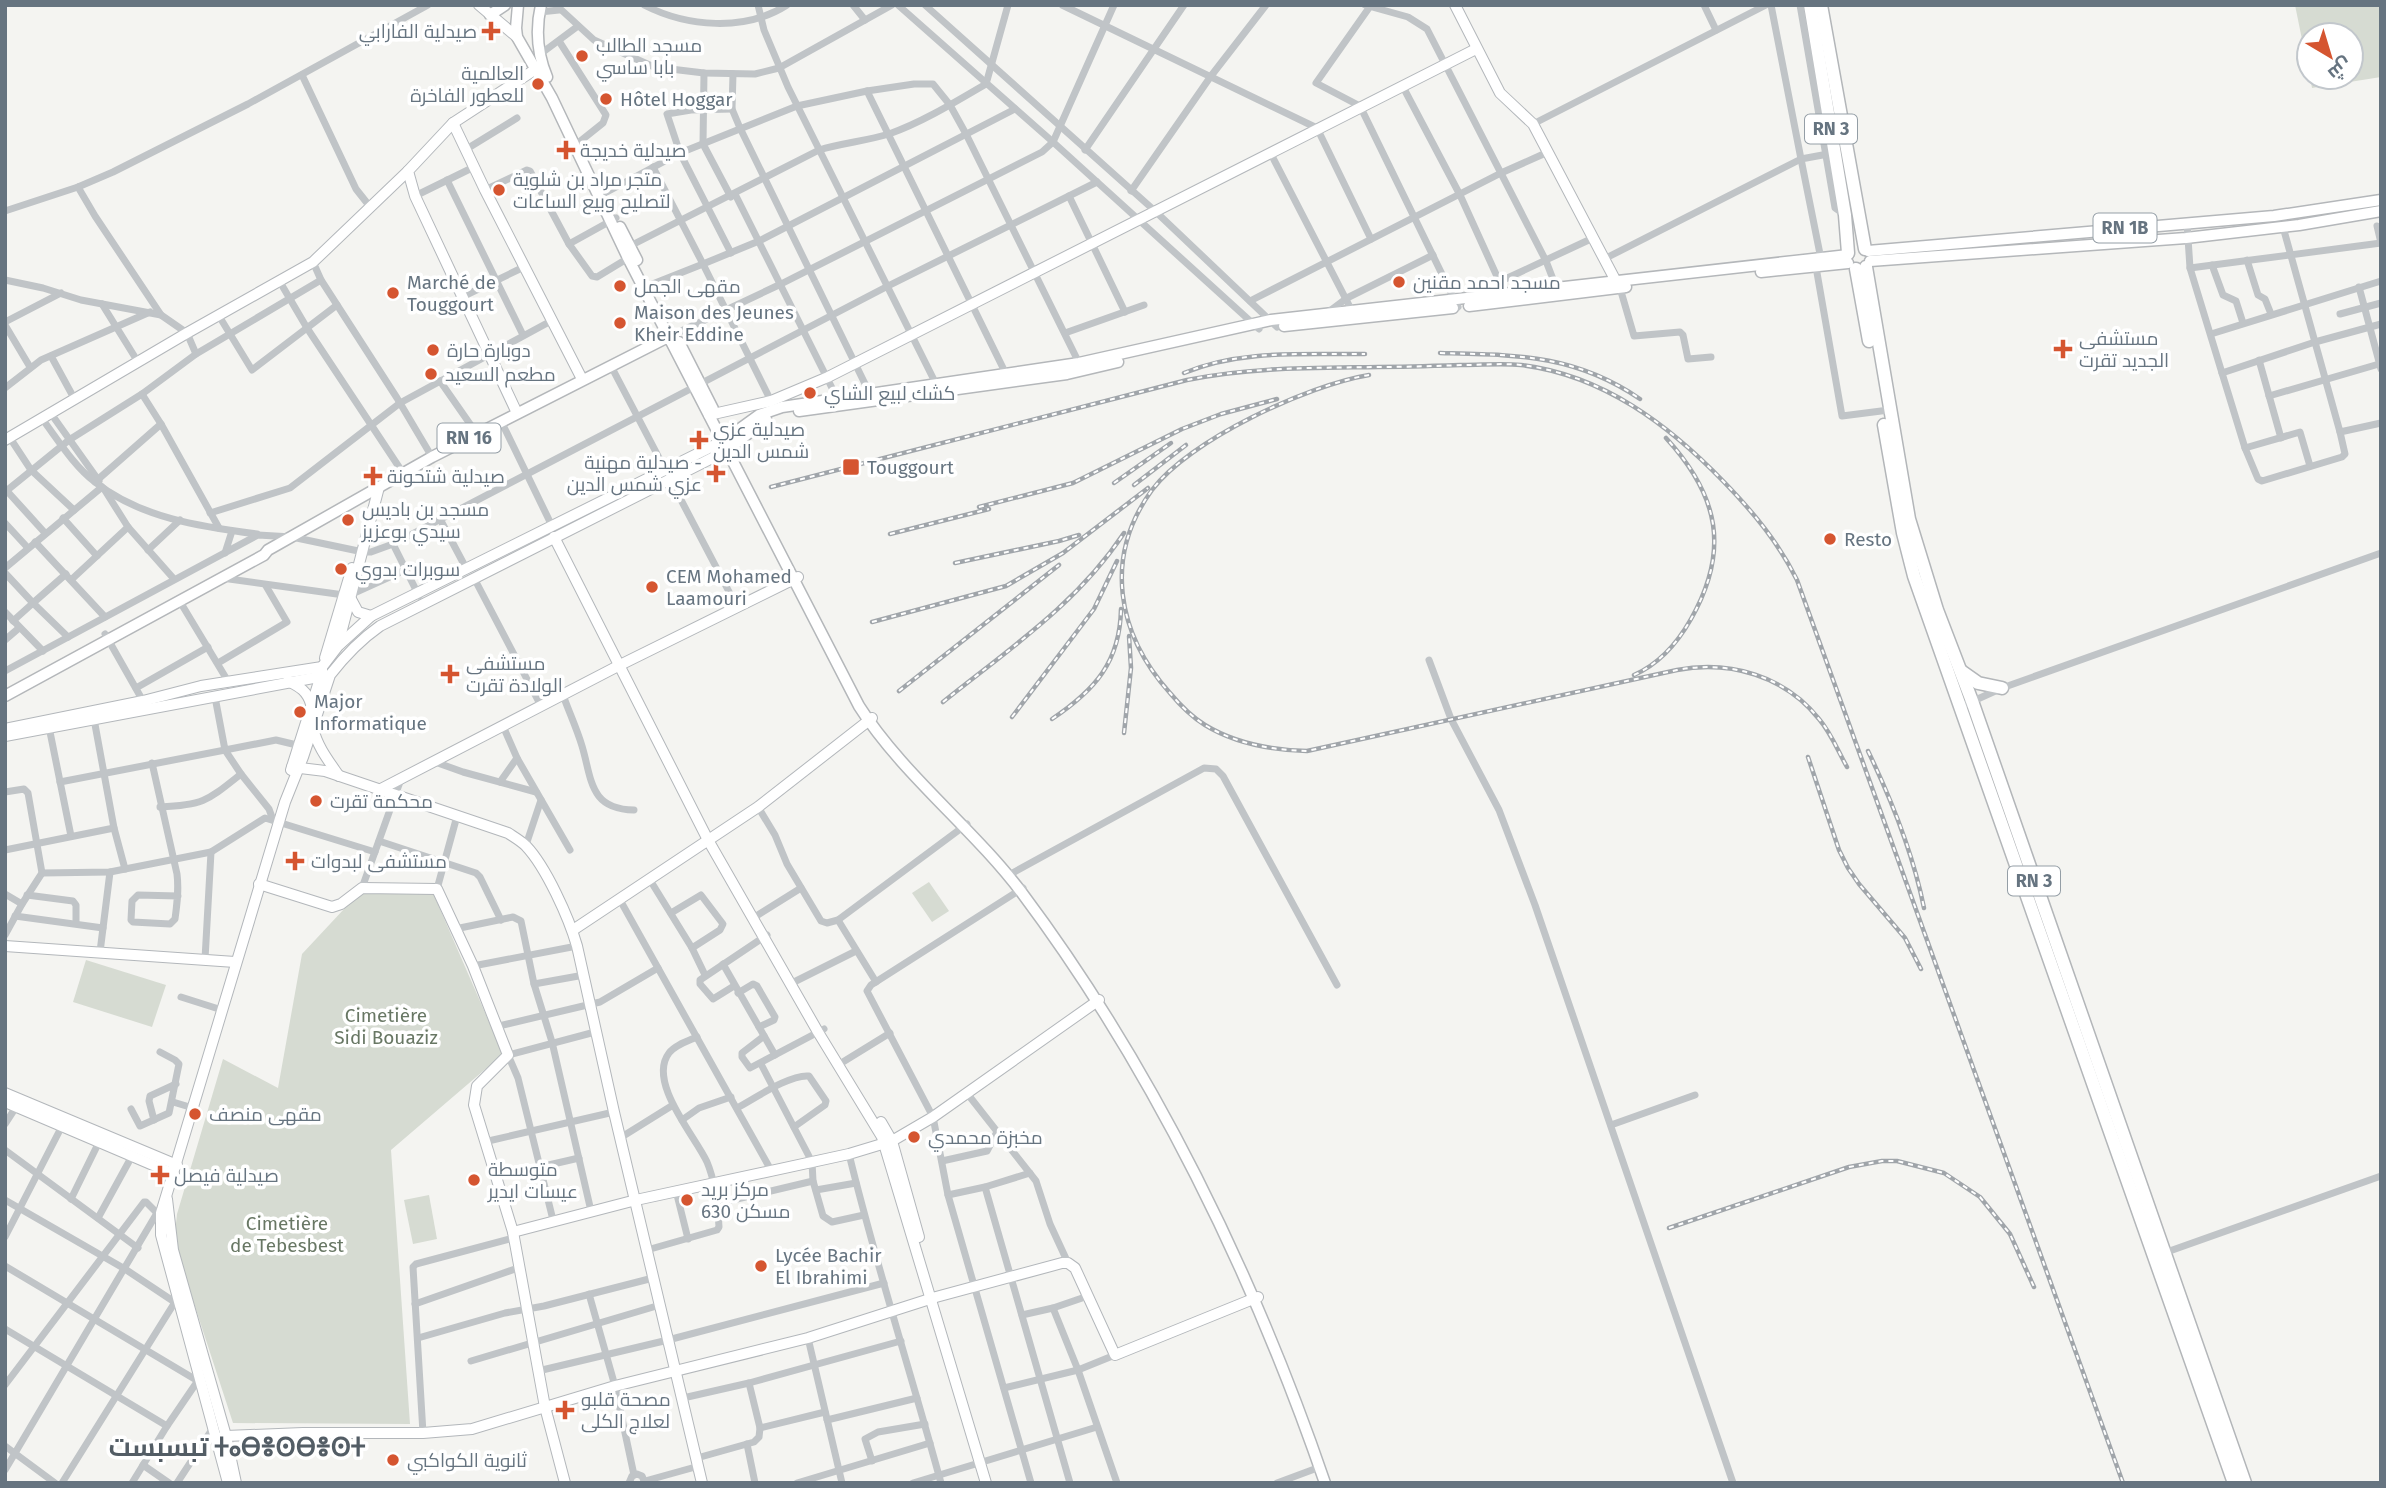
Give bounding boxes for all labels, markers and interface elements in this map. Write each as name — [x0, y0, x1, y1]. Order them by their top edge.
place label: صيدلية الفارابي — [359, 20, 477, 46]
north arrow — [2295, 21, 2365, 91]
marker: صيدلية الفارابي — [483, 23, 499, 39]
place label: مسجد الطالب بابا ساسي — [596, 34, 702, 82]
marker: مسجد الطالب بابا ساسي — [574, 48, 590, 64]
text: ش — [2323, 52, 2357, 86]
place label: العالمية للعطور الفاخرة — [410, 62, 524, 107]
marker: العالمية للعطور الفاخرة — [530, 76, 546, 92]
place label: Hôtel Hoggar — [620, 88, 733, 111]
marker: Hôtel Hoggar — [598, 91, 614, 107]
road number: RN 3 — [1805, 114, 1857, 144]
place label: صيدلية خديجة — [580, 139, 686, 162]
marker: صيدلية خديجة — [558, 142, 574, 158]
place label: متجر مراد بن شلوية لتصليح وبيع الساعات — [513, 168, 671, 215]
marker: متجر مراد بن شلوية لتصليح وبيع الساعات — [491, 182, 507, 198]
road number: RN 1B — [2094, 213, 2156, 242]
place label: Marché de Touggourt — [407, 271, 496, 316]
place label: مسجد احمد مقنين — [1413, 271, 1561, 294]
marker: مسجد احمد مقنين — [1391, 274, 1407, 290]
place label: مقهى الجمل — [634, 275, 741, 298]
marker: مقهى الجمل — [612, 278, 628, 294]
marker: Marché de Touggourt — [385, 285, 401, 301]
place label: Maison des Jeunes Kheir Eddine — [634, 301, 794, 346]
marker: Maison des Jeunes Kheir Eddine — [612, 315, 628, 331]
place label: مستشفى الجديد تقرت — [2079, 327, 2169, 372]
place label: دوبارة حارة — [447, 339, 531, 362]
marker: مستشفى الجديد تقرت — [2053, 339, 2073, 359]
marker: دوبارة حارة — [425, 342, 441, 358]
place label: مطعم السعيد — [445, 363, 556, 388]
marker: مطعم السعيد — [423, 366, 439, 382]
place label: كشك لبيع الشاي — [824, 382, 956, 408]
marker: كشك لبيع الشاي — [802, 385, 818, 401]
place label: صيدلية عزي شمس الدين — [713, 418, 809, 463]
road number: RN 16 — [438, 424, 500, 452]
marker: صيدلية عزي شمس الدين — [691, 432, 707, 448]
place label: صيدلية مهنية - عزي شمس الدين — [567, 451, 702, 499]
place label: Touggourt — [867, 456, 954, 479]
marker: Touggourt — [841, 457, 861, 477]
place label: صيدلية شتحونة — [387, 465, 505, 488]
marker: صيدلية مهنية - عزي شمس الدين — [708, 465, 724, 481]
marker: صيدلية شتحونة — [365, 468, 381, 484]
place label: مسجد بن باديس سيدي بوعزيز — [361, 498, 489, 546]
marker: مسجد بن باديس سيدي بوعزيز — [340, 512, 356, 528]
place label: Resto — [1844, 528, 1892, 551]
marker: Resto — [1822, 531, 1838, 547]
place label: سوبرات بدوي — [355, 558, 460, 584]
marker: سوبرات بدوي — [333, 561, 349, 577]
place label: CEM Mohamed Laamouri — [666, 565, 792, 610]
marker: CEM Mohamed Laamouri — [644, 579, 660, 595]
place label: مستشفى الولادة تقرت — [466, 652, 563, 697]
marker: مستشفى الولادة تقرت — [440, 664, 460, 684]
place label: Major Informatique — [314, 690, 427, 735]
marker: Major Informatique — [292, 704, 308, 720]
place label: محكمة تقرت — [330, 790, 433, 813]
marker: محكمة تقرت — [308, 793, 324, 809]
place label: مستشفى لبدوات — [311, 850, 447, 873]
marker: مستشفى لبدوات — [285, 851, 305, 871]
road number: RN 3 — [2008, 866, 2060, 896]
park label: Cimetière Sidi Bouaziz — [334, 1004, 438, 1049]
place label: مقهى منصف — [209, 1103, 322, 1126]
marker: مقهى منصف — [187, 1106, 203, 1122]
place label: مخبزة محمدي — [928, 1126, 1043, 1152]
marker: مخبزة محمدي — [906, 1129, 922, 1145]
place label: متوسطة عيسات ايدير — [487, 1158, 578, 1203]
place label: صيدلية فيصل — [174, 1164, 279, 1187]
marker: صيدلية فيصل — [152, 1167, 168, 1183]
marker: متوسطة عيسات ايدير — [466, 1172, 482, 1188]
place label: مركز بريد 630 مسكن — [701, 1178, 790, 1223]
marker: مركز بريد 630 مسكن — [679, 1192, 695, 1208]
park label: Cimetière de Tebesbest — [230, 1212, 344, 1257]
place label: Lycée Bachir El Ibrahimi — [775, 1244, 882, 1289]
marker: Lycée Bachir El Ibrahimi — [753, 1258, 769, 1274]
place label: مصحة قلبو لعلاج الكلى — [581, 1388, 671, 1435]
marker: مصحة قلبو لعلاج الكلى — [555, 1400, 575, 1420]
district label: تبسبست ⵜⴰⴱⴻⵙⴱⴻⵙⵜ — [109, 1432, 366, 1463]
place label: ثانوية الكواكبي — [407, 1449, 527, 1475]
marker: ثانوية الكواكبي — [385, 1452, 401, 1468]

